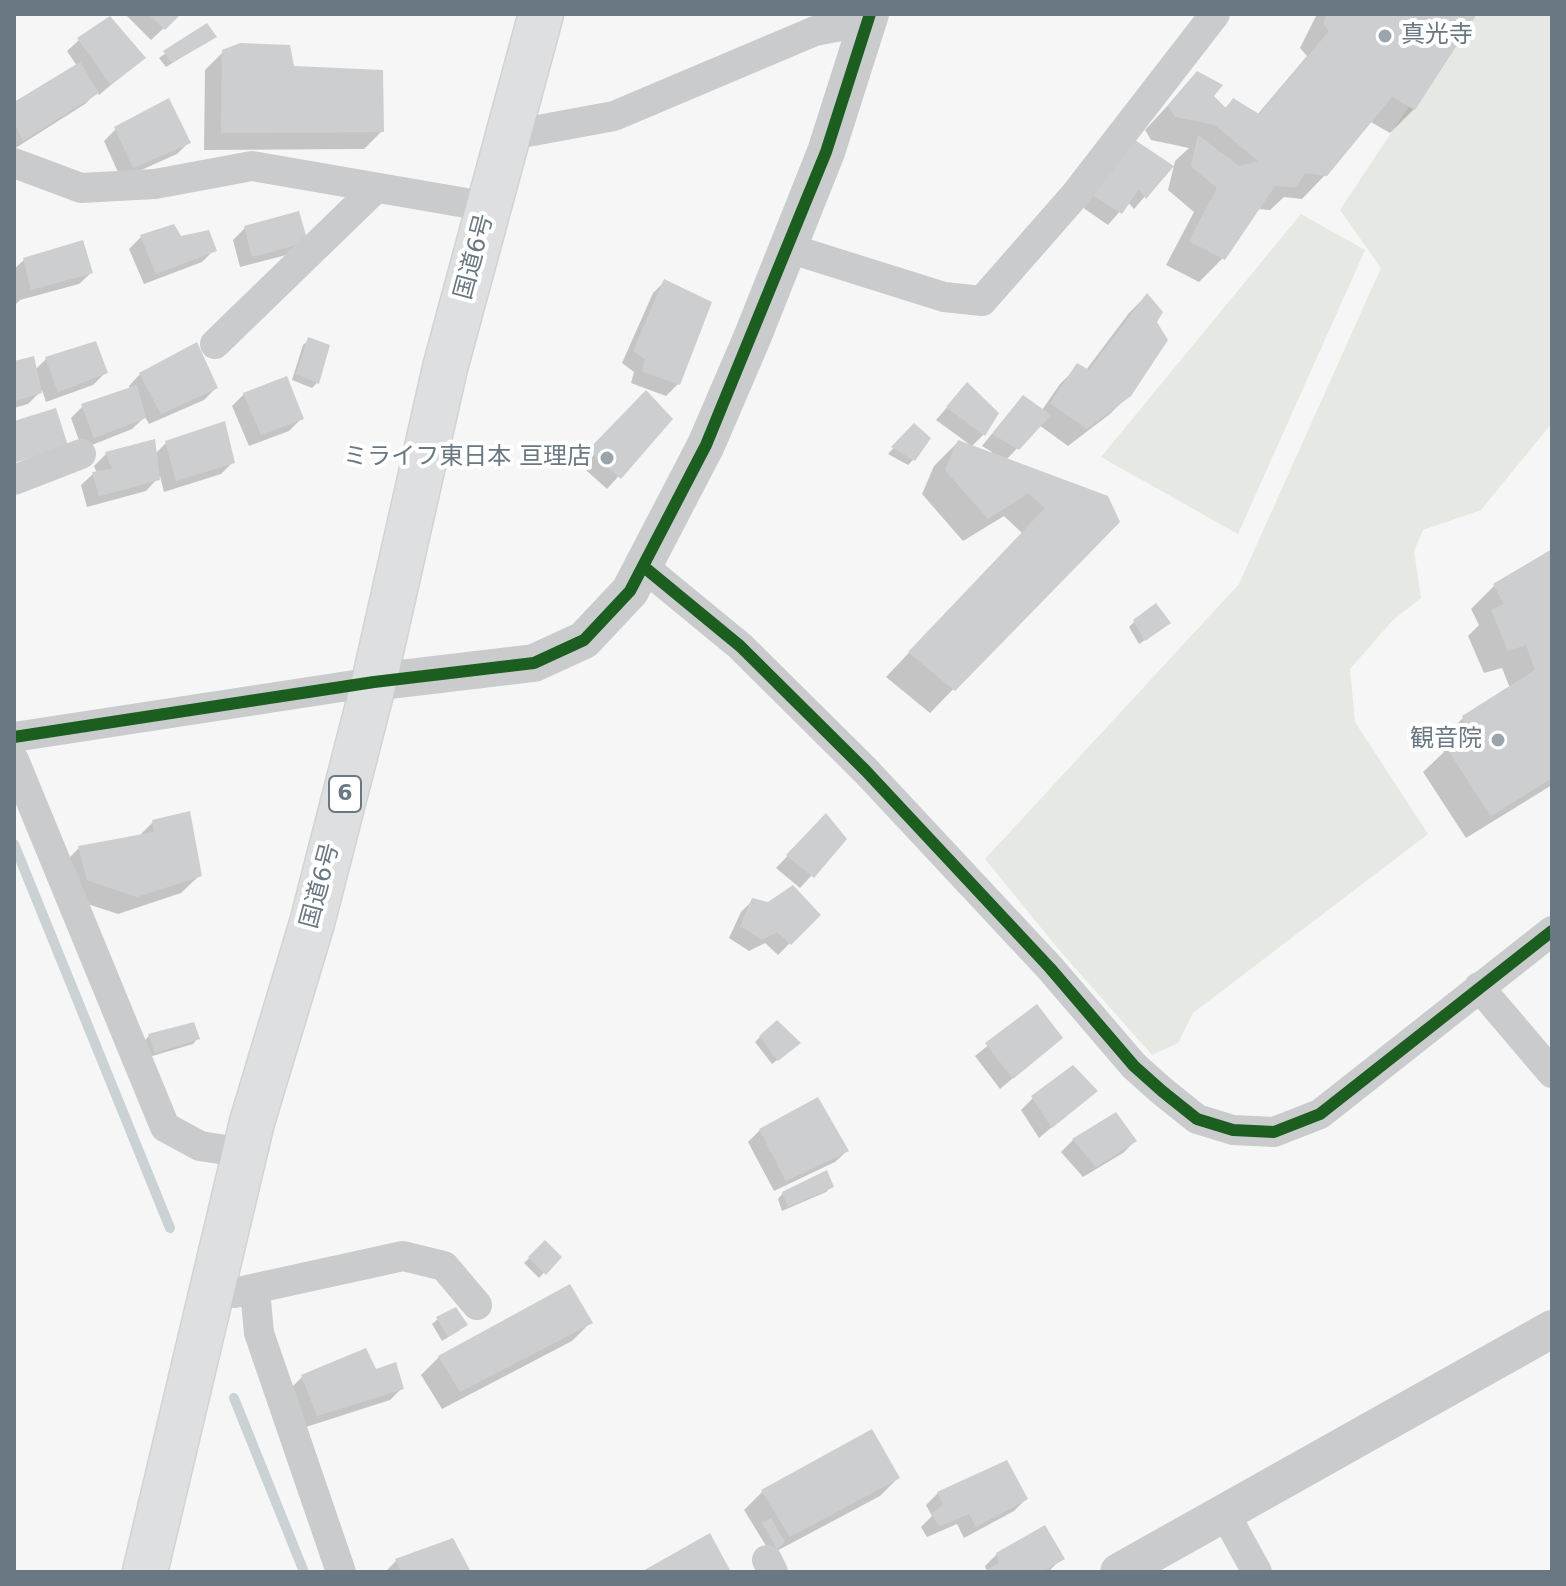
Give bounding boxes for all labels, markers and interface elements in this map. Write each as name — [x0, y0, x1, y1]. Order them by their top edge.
place label: 真光寺 — [1401, 22, 1473, 50]
marker: 真光寺 — [1376, 27, 1394, 45]
street label: 国道6号 — [450, 211, 500, 303]
place label: ミライフ東日本 亘理店 — [343, 444, 591, 472]
marker: ミライフ東日本 亘理店 — [598, 449, 616, 467]
place label: 観音院 — [1410, 726, 1482, 754]
marker: 観音院 — [1489, 731, 1507, 749]
road number: 6 — [329, 776, 361, 812]
street label: 国道6号 — [296, 840, 346, 932]

